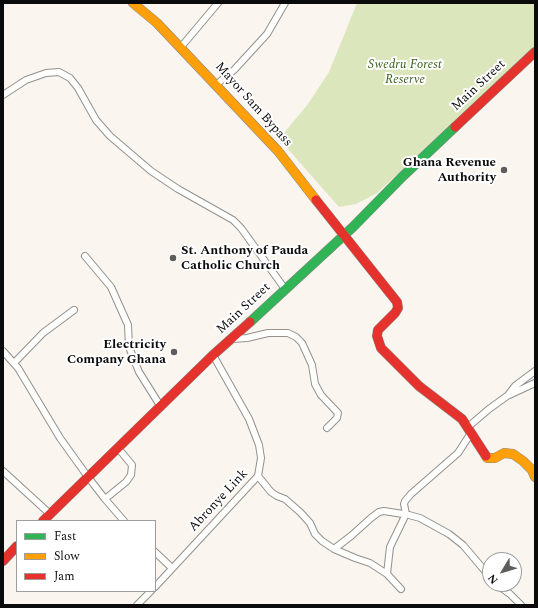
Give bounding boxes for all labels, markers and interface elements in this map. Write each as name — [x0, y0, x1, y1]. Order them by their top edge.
park label: Swedru Forest Reserve — [368, 57, 442, 88]
street label: Main Street — [449, 57, 509, 115]
street label: Mayor Sam Bypass — [211, 60, 295, 150]
place label: Ghana Revenue Authority — [403, 155, 496, 186]
marker: Ghana Revenue Authority — [499, 165, 509, 175]
place label: St. Anthony of Pauda Catholic Church — [181, 243, 308, 274]
marker: St. Anthony of Pauda Catholic Church — [168, 253, 178, 263]
street label: Main Street — [214, 280, 274, 338]
place label: Electricity Company Ghana — [67, 337, 166, 368]
marker: Electricity Company Ghana — [169, 347, 179, 357]
street label: Abronye Link — [186, 467, 252, 535]
legend — [16, 520, 156, 592]
text: Fast — [54, 527, 76, 546]
text: Slow — [54, 547, 79, 566]
north arrow — [482, 552, 522, 592]
text: Jam — [54, 567, 75, 586]
text: N — [483, 570, 502, 588]

